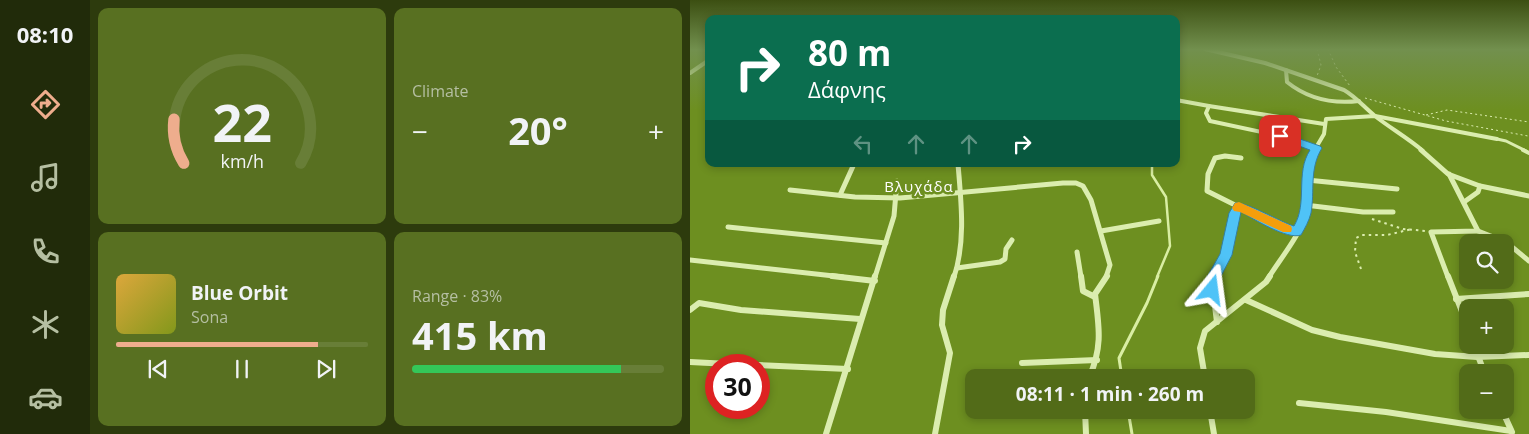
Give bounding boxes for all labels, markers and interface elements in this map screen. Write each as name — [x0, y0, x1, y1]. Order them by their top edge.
text: 08:10 — [17, 19, 73, 49]
text: 80 m — [808, 29, 891, 76]
icon: right — [725, 35, 790, 100]
text: Δάφνης — [808, 74, 886, 104]
text: Climate — [412, 80, 469, 102]
text: 22 — [212, 86, 272, 157]
icon: directions — [28, 87, 63, 122]
text: 20° — [508, 104, 568, 156]
text: − — [412, 112, 428, 150]
text: + — [648, 112, 664, 150]
pin — [1259, 115, 1301, 157]
icon: arrive — [1266, 122, 1294, 150]
icon: left — [849, 130, 877, 158]
icon: ahead — [902, 130, 930, 158]
icon: ahead — [955, 130, 983, 158]
icon: right — [1008, 130, 1036, 158]
text: km/h — [220, 149, 264, 173]
icon: music — [28, 160, 63, 195]
district label: Βλυχάδα — [884, 176, 954, 196]
icon: phone — [28, 234, 63, 269]
map controls — [1459, 234, 1514, 419]
button: search — [1459, 234, 1514, 289]
position arrow — [1185, 263, 1237, 315]
text: Blue Orbit — [191, 280, 288, 306]
text: Range · 83% — [412, 285, 502, 307]
button: + — [1459, 299, 1514, 354]
text: Sona — [191, 306, 228, 328]
icon: climate — [28, 307, 63, 342]
text: 415 km — [412, 309, 548, 361]
speed limit sign: 30 — [705, 354, 770, 419]
icon: previous — [144, 355, 172, 383]
icon: pause — [228, 355, 256, 383]
icon: next — [312, 355, 340, 383]
button: − — [1459, 364, 1514, 419]
icon: car — [28, 380, 63, 415]
text: 08:11 · 1 min · 260 m — [1016, 381, 1204, 407]

